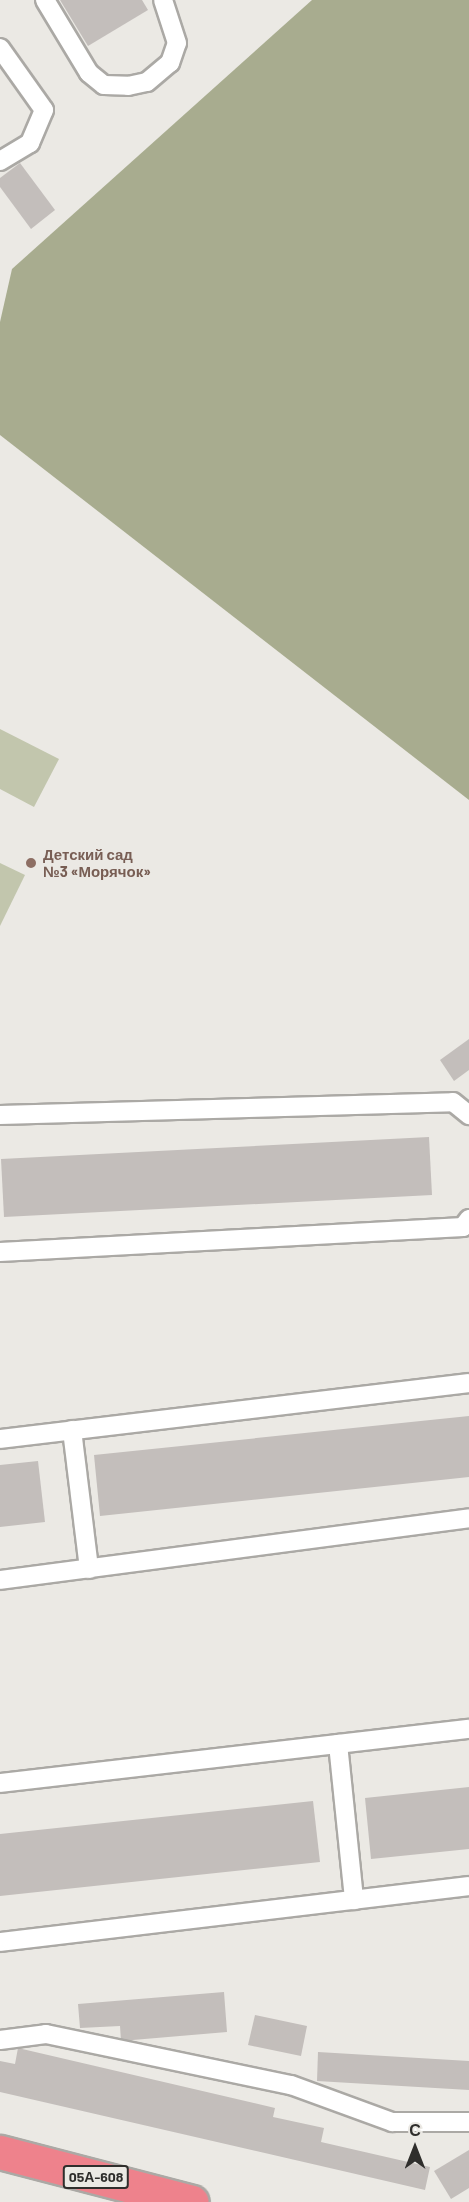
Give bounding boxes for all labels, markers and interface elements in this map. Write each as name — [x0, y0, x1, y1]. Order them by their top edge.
place label: Детский сад №3 «Морячок» — [43, 845, 151, 880]
marker: Детский сад №3 «Морячок» — [24, 856, 38, 870]
north arrow — [385, 2118, 445, 2178]
text: С — [409, 2120, 421, 2139]
road number: 05А-608 — [62, 2166, 130, 2188]

